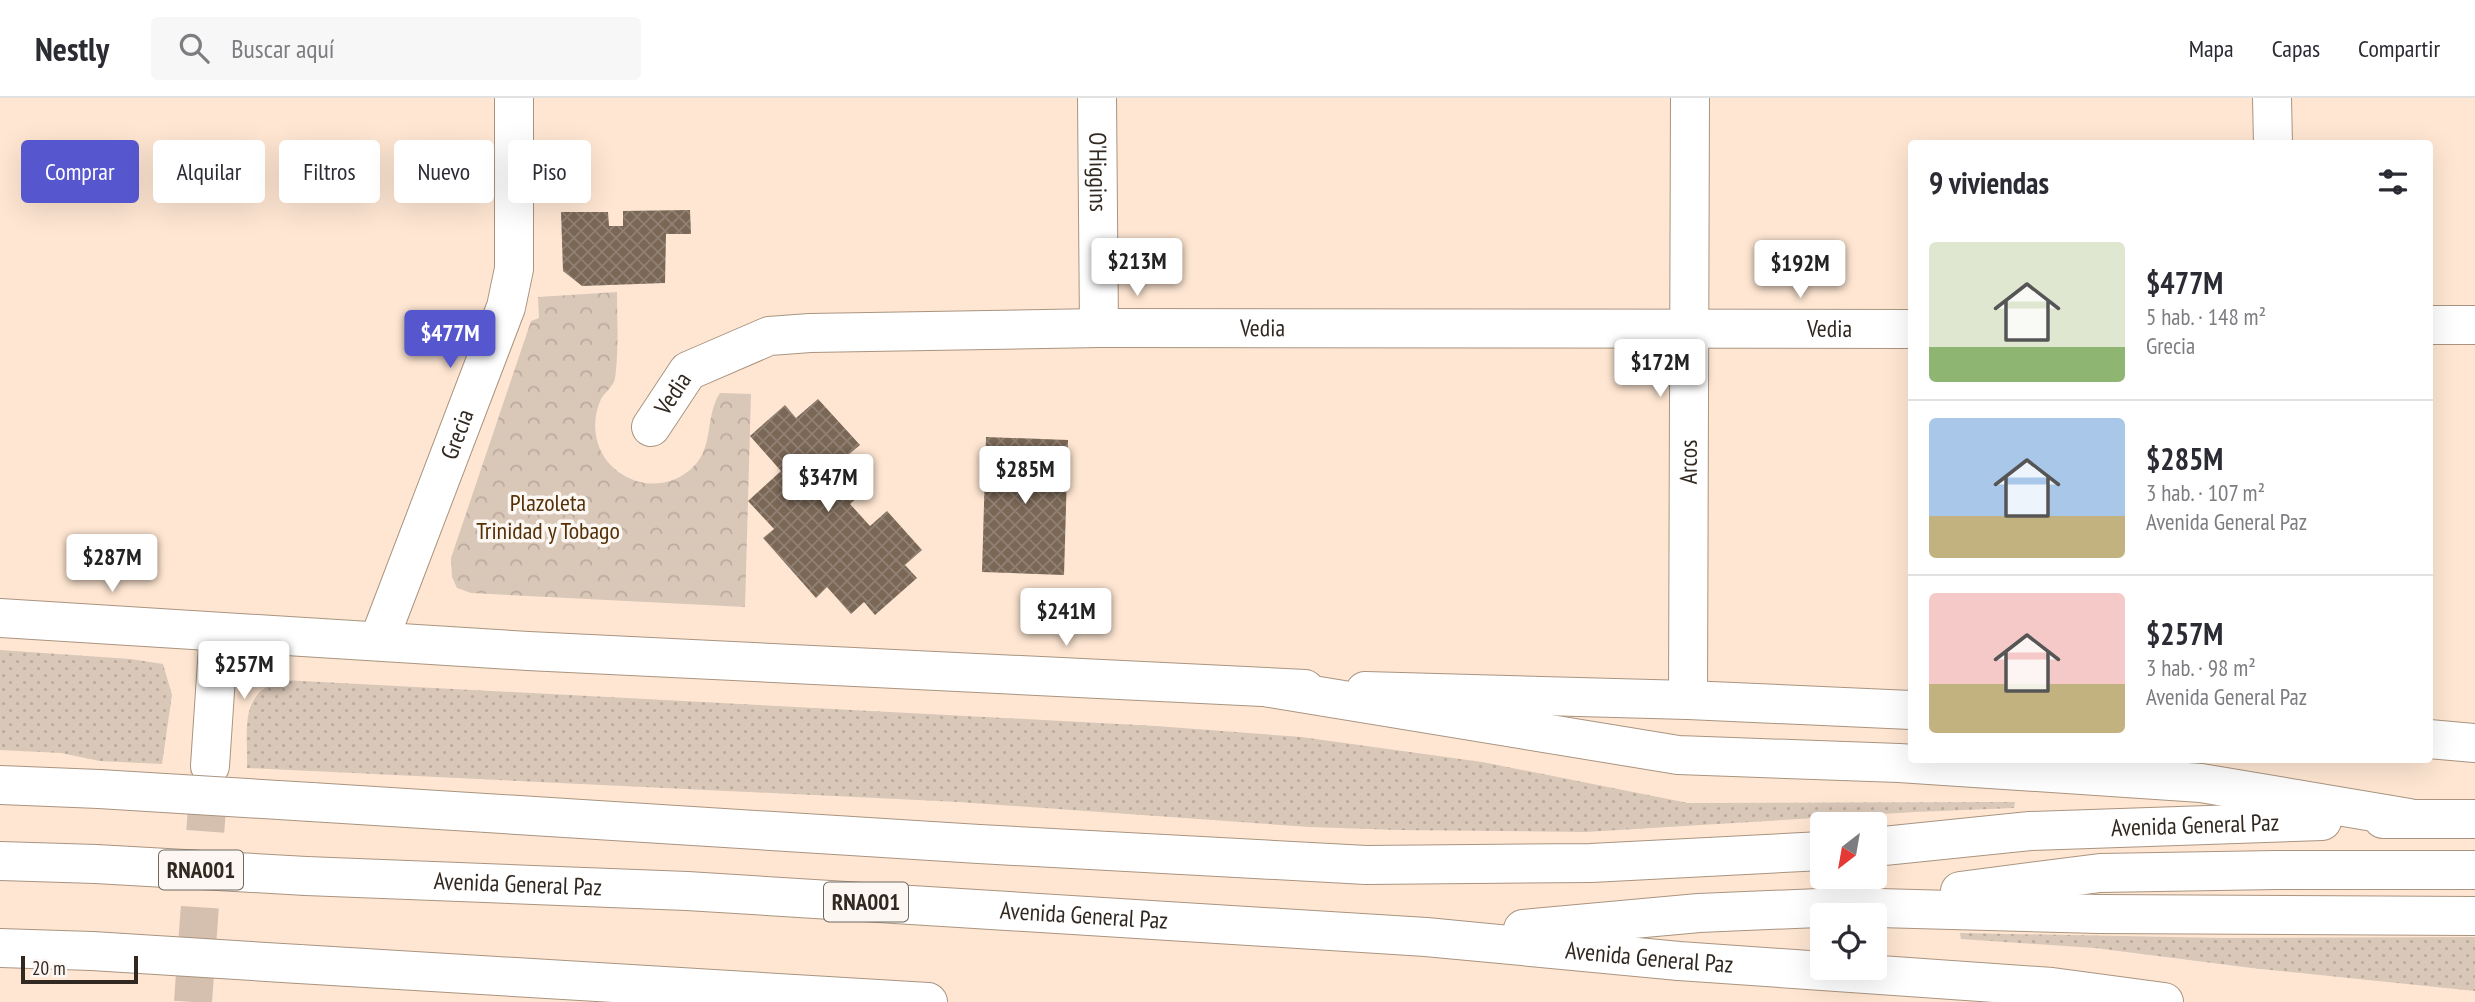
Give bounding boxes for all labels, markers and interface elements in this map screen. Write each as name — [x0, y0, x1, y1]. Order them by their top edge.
search box — [151, 17, 641, 80]
text: Nestly — [35, 27, 109, 70]
icon: search — [175, 29, 213, 67]
text: Buscar aquí — [231, 32, 335, 65]
text: Mapa — [2189, 33, 2234, 64]
text: Capas — [2272, 33, 2320, 64]
text: Compartir — [2358, 33, 2440, 64]
street label: O'Higgins — [1082, 132, 1114, 212]
chip: Comprar — [21, 140, 139, 203]
chip: Alquilar — [153, 140, 265, 203]
chip: Filtros — [279, 140, 380, 203]
chip: Nuevo — [394, 140, 494, 203]
chip: Piso — [508, 140, 591, 203]
text: 9 viviendas — [1929, 163, 2049, 202]
icon: filters — [2374, 163, 2412, 201]
pin: $213M — [1088, 238, 1186, 298]
pin: $192M — [1751, 240, 1849, 300]
text: $213M — [1107, 246, 1167, 275]
text: $192M — [1770, 248, 1830, 277]
text: $477M — [2146, 263, 2223, 302]
icon: home — [1985, 270, 2069, 354]
text: 5 hab. · 148 m² — [2146, 302, 2266, 331]
pin: $477M — [401, 310, 499, 370]
street label: Vedia — [1239, 312, 1285, 343]
street label: Vedia — [1806, 313, 1852, 344]
text: $477M — [420, 318, 480, 347]
text: Grecia — [2146, 331, 2195, 360]
pin: $172M — [1611, 340, 1709, 399]
text: $172M — [1630, 347, 1690, 376]
street label: Vedia — [647, 366, 698, 422]
street label: Grecia — [433, 405, 481, 464]
text: $285M — [2146, 439, 2223, 478]
street label: Arcos — [1673, 440, 1704, 484]
pin: $285M — [976, 446, 1074, 506]
icon: home — [1985, 446, 2069, 530]
pin: $347M — [779, 454, 877, 514]
text: $285M — [995, 454, 1055, 483]
text: $347M — [798, 462, 858, 491]
text: 3 hab. · 107 m² — [2146, 478, 2265, 507]
park label: Plazoleta Trinidad y Tobago — [476, 487, 620, 546]
text: Avenida General Paz — [2146, 507, 2307, 536]
pin: $287M — [63, 534, 161, 594]
text: $287M — [82, 542, 142, 571]
pin: $241M — [1017, 588, 1115, 648]
text: $241M — [1036, 596, 1096, 625]
text: $257M — [2146, 614, 2223, 653]
icon: home — [1985, 621, 2069, 705]
pin: $257M — [195, 642, 293, 701]
text: $257M — [214, 649, 274, 678]
text: 3 hab. · 98 m² — [2146, 653, 2256, 682]
text: Avenida General Paz — [2146, 682, 2307, 711]
street label: Avenida General Paz — [2110, 806, 2280, 843]
north arrow — [1810, 812, 1886, 889]
map controls — [1810, 812, 1887, 980]
road number: RNA001 — [159, 850, 243, 890]
street label: Avenida General Paz — [433, 865, 603, 903]
road number: RNA001 — [824, 882, 908, 922]
street label: Avenida General Paz — [999, 895, 1169, 936]
button: locate — [1810, 903, 1887, 980]
street label: Avenida General Paz — [1564, 934, 1734, 980]
scale bar — [21, 953, 138, 985]
text: 20 m — [32, 956, 66, 980]

